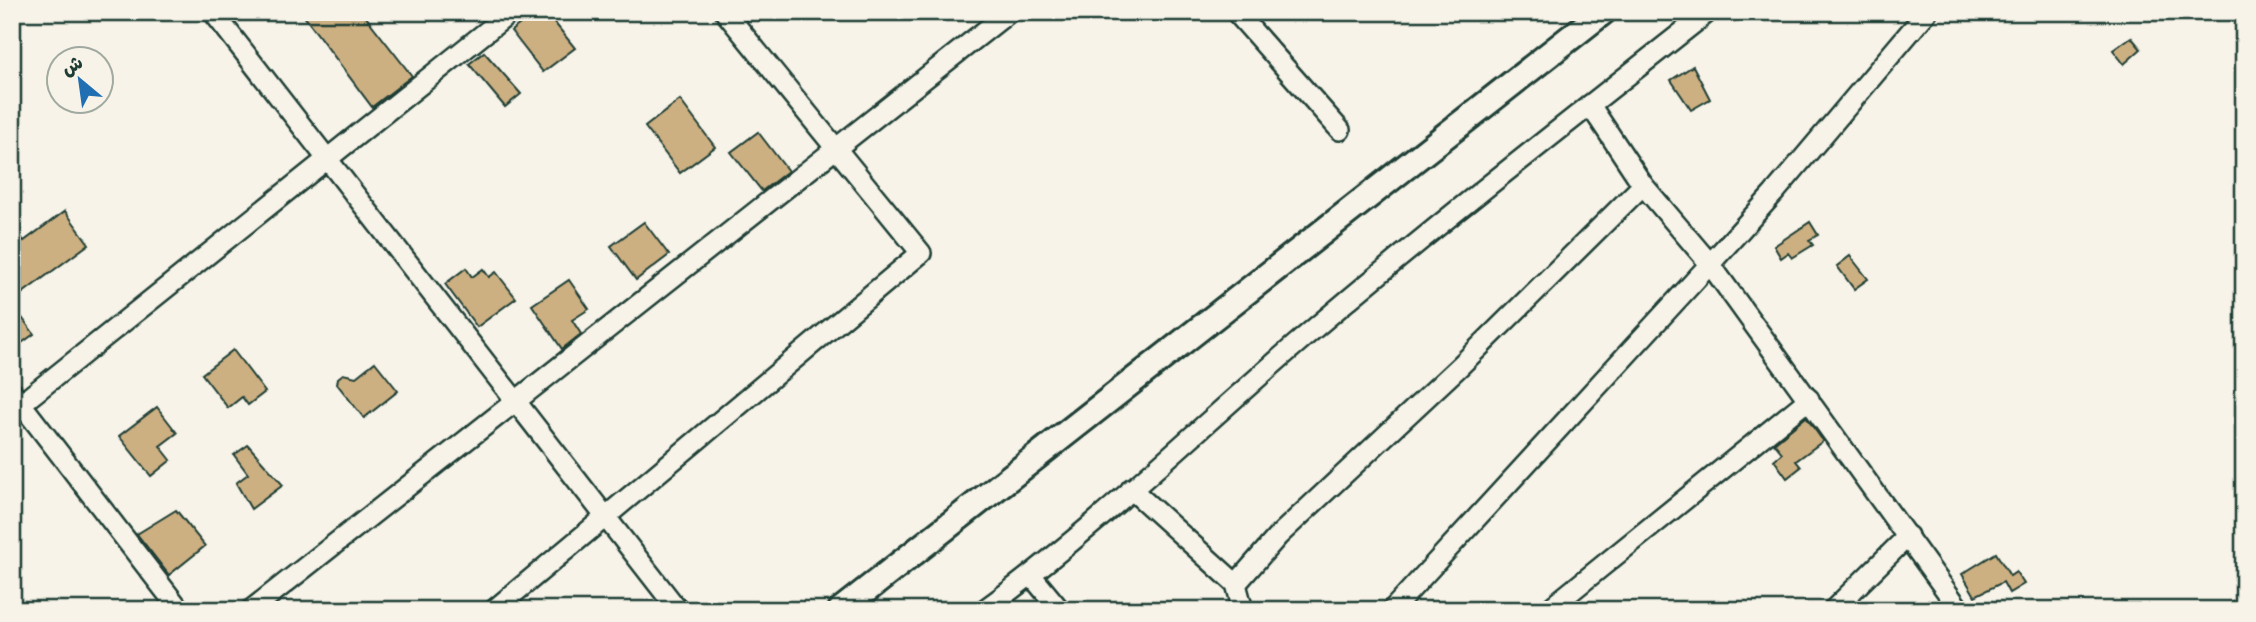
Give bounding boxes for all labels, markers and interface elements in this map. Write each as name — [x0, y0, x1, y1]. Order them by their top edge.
north arrow — [46, 46, 116, 116]
text: ش — [57, 50, 88, 83]

